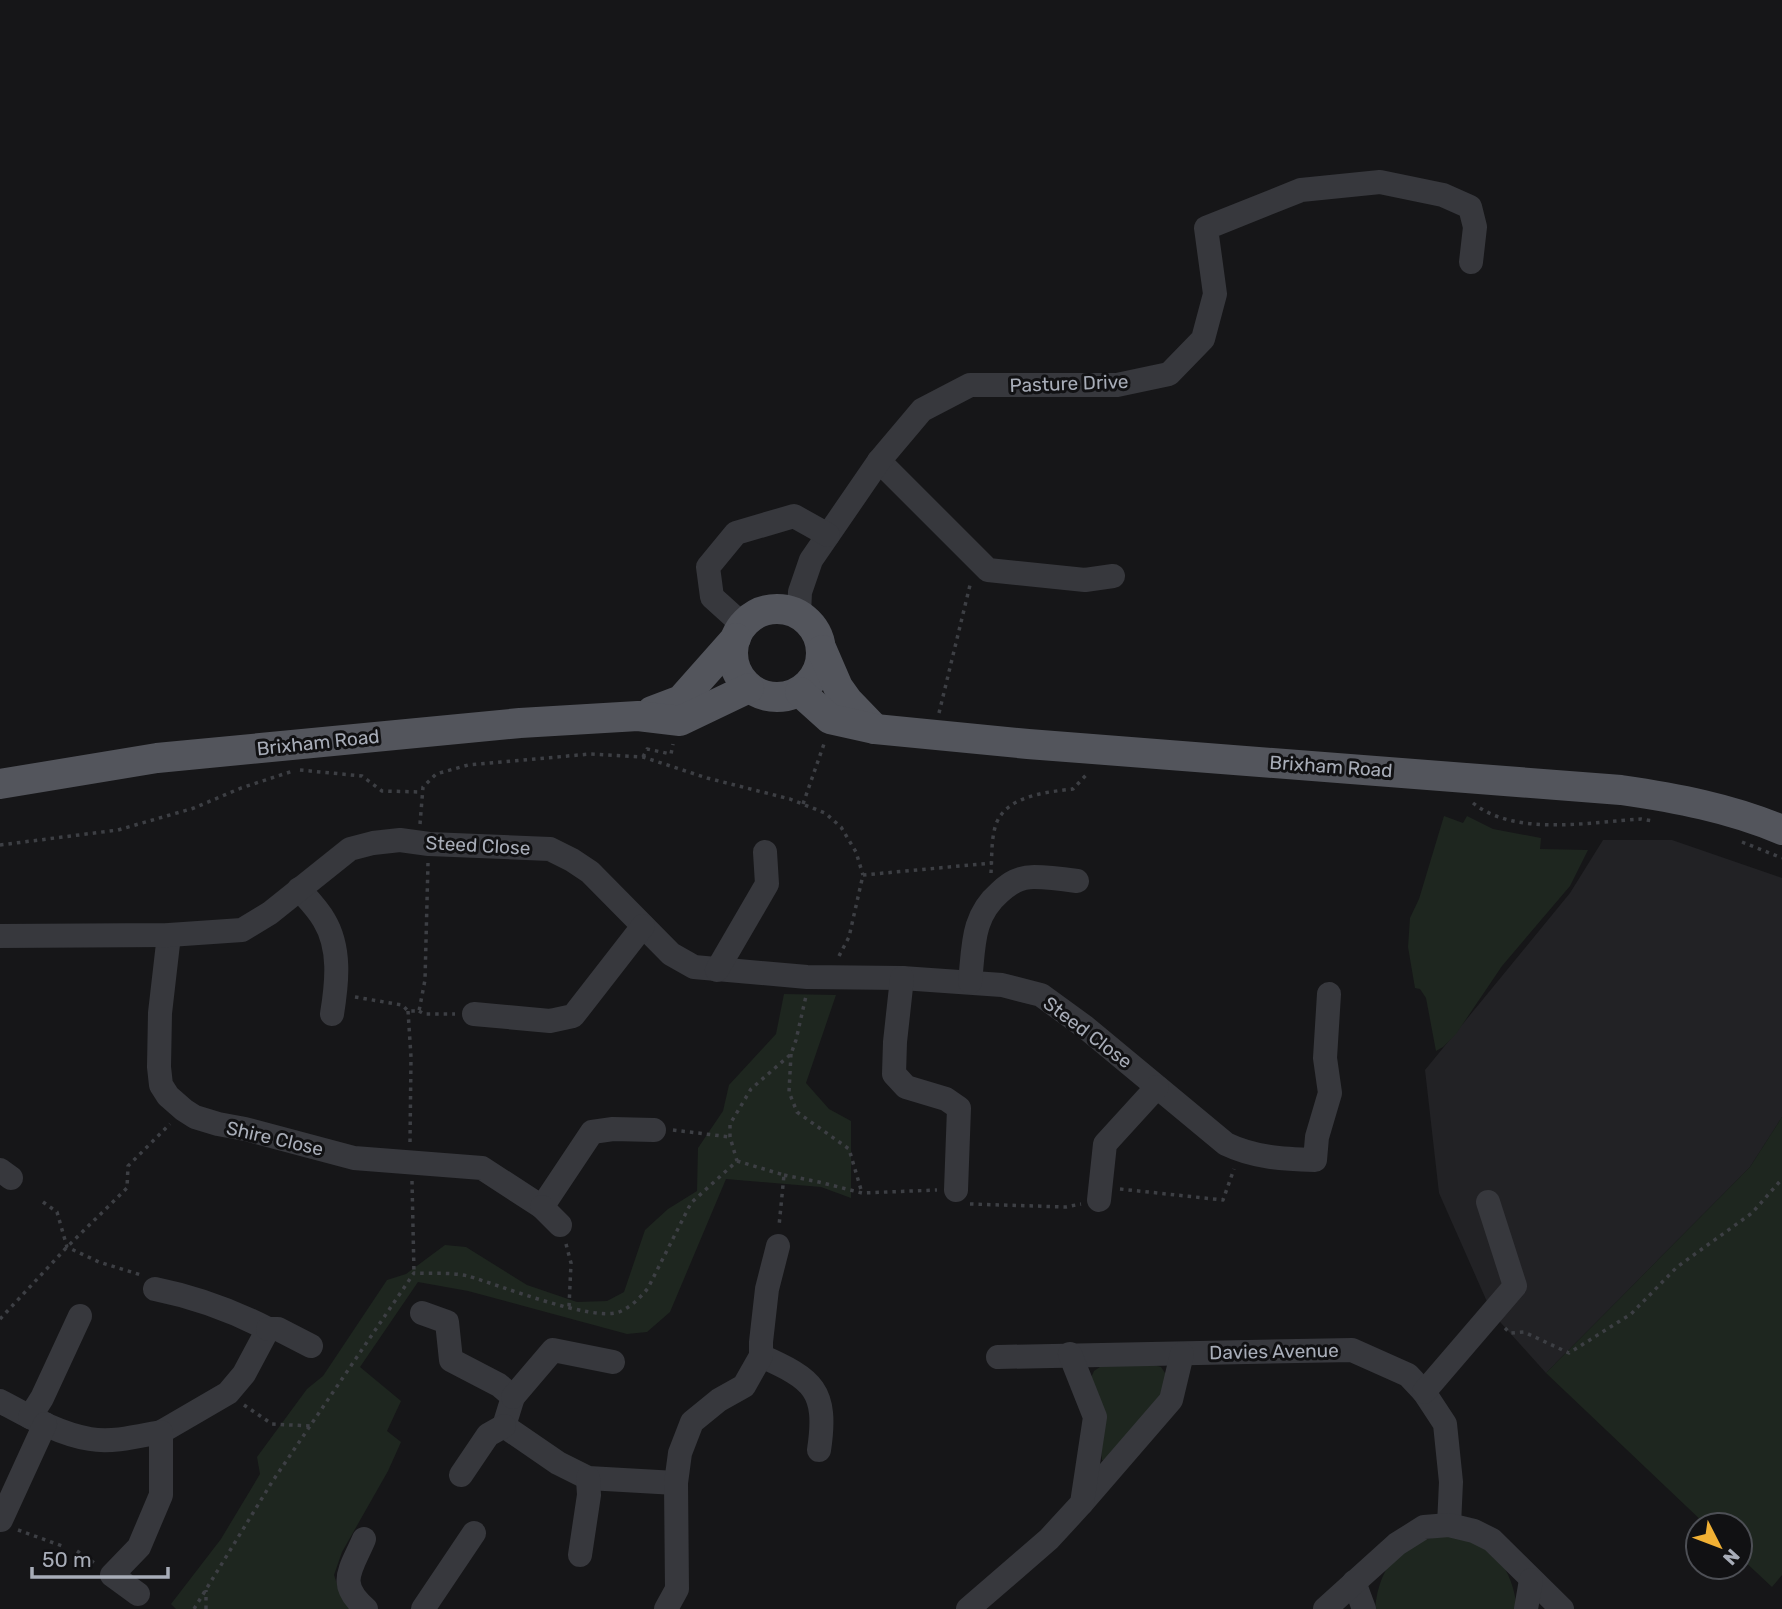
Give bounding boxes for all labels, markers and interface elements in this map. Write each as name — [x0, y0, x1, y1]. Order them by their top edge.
street label: Pasture Drive — [1009, 370, 1129, 397]
street label: Brixham Road — [255, 725, 381, 760]
street label: Brixham Road — [1269, 751, 1393, 782]
street label: Steed Close — [425, 831, 531, 860]
street label: Steed Close — [1039, 992, 1137, 1073]
street label: Shire Close — [224, 1116, 326, 1161]
street label: Davies Avenue — [1209, 1339, 1339, 1364]
north arrow — [1684, 1511, 1754, 1581]
scale bar — [32, 1536, 168, 1580]
text: N — [1718, 1544, 1744, 1570]
text: 50 m — [42, 1547, 92, 1572]

